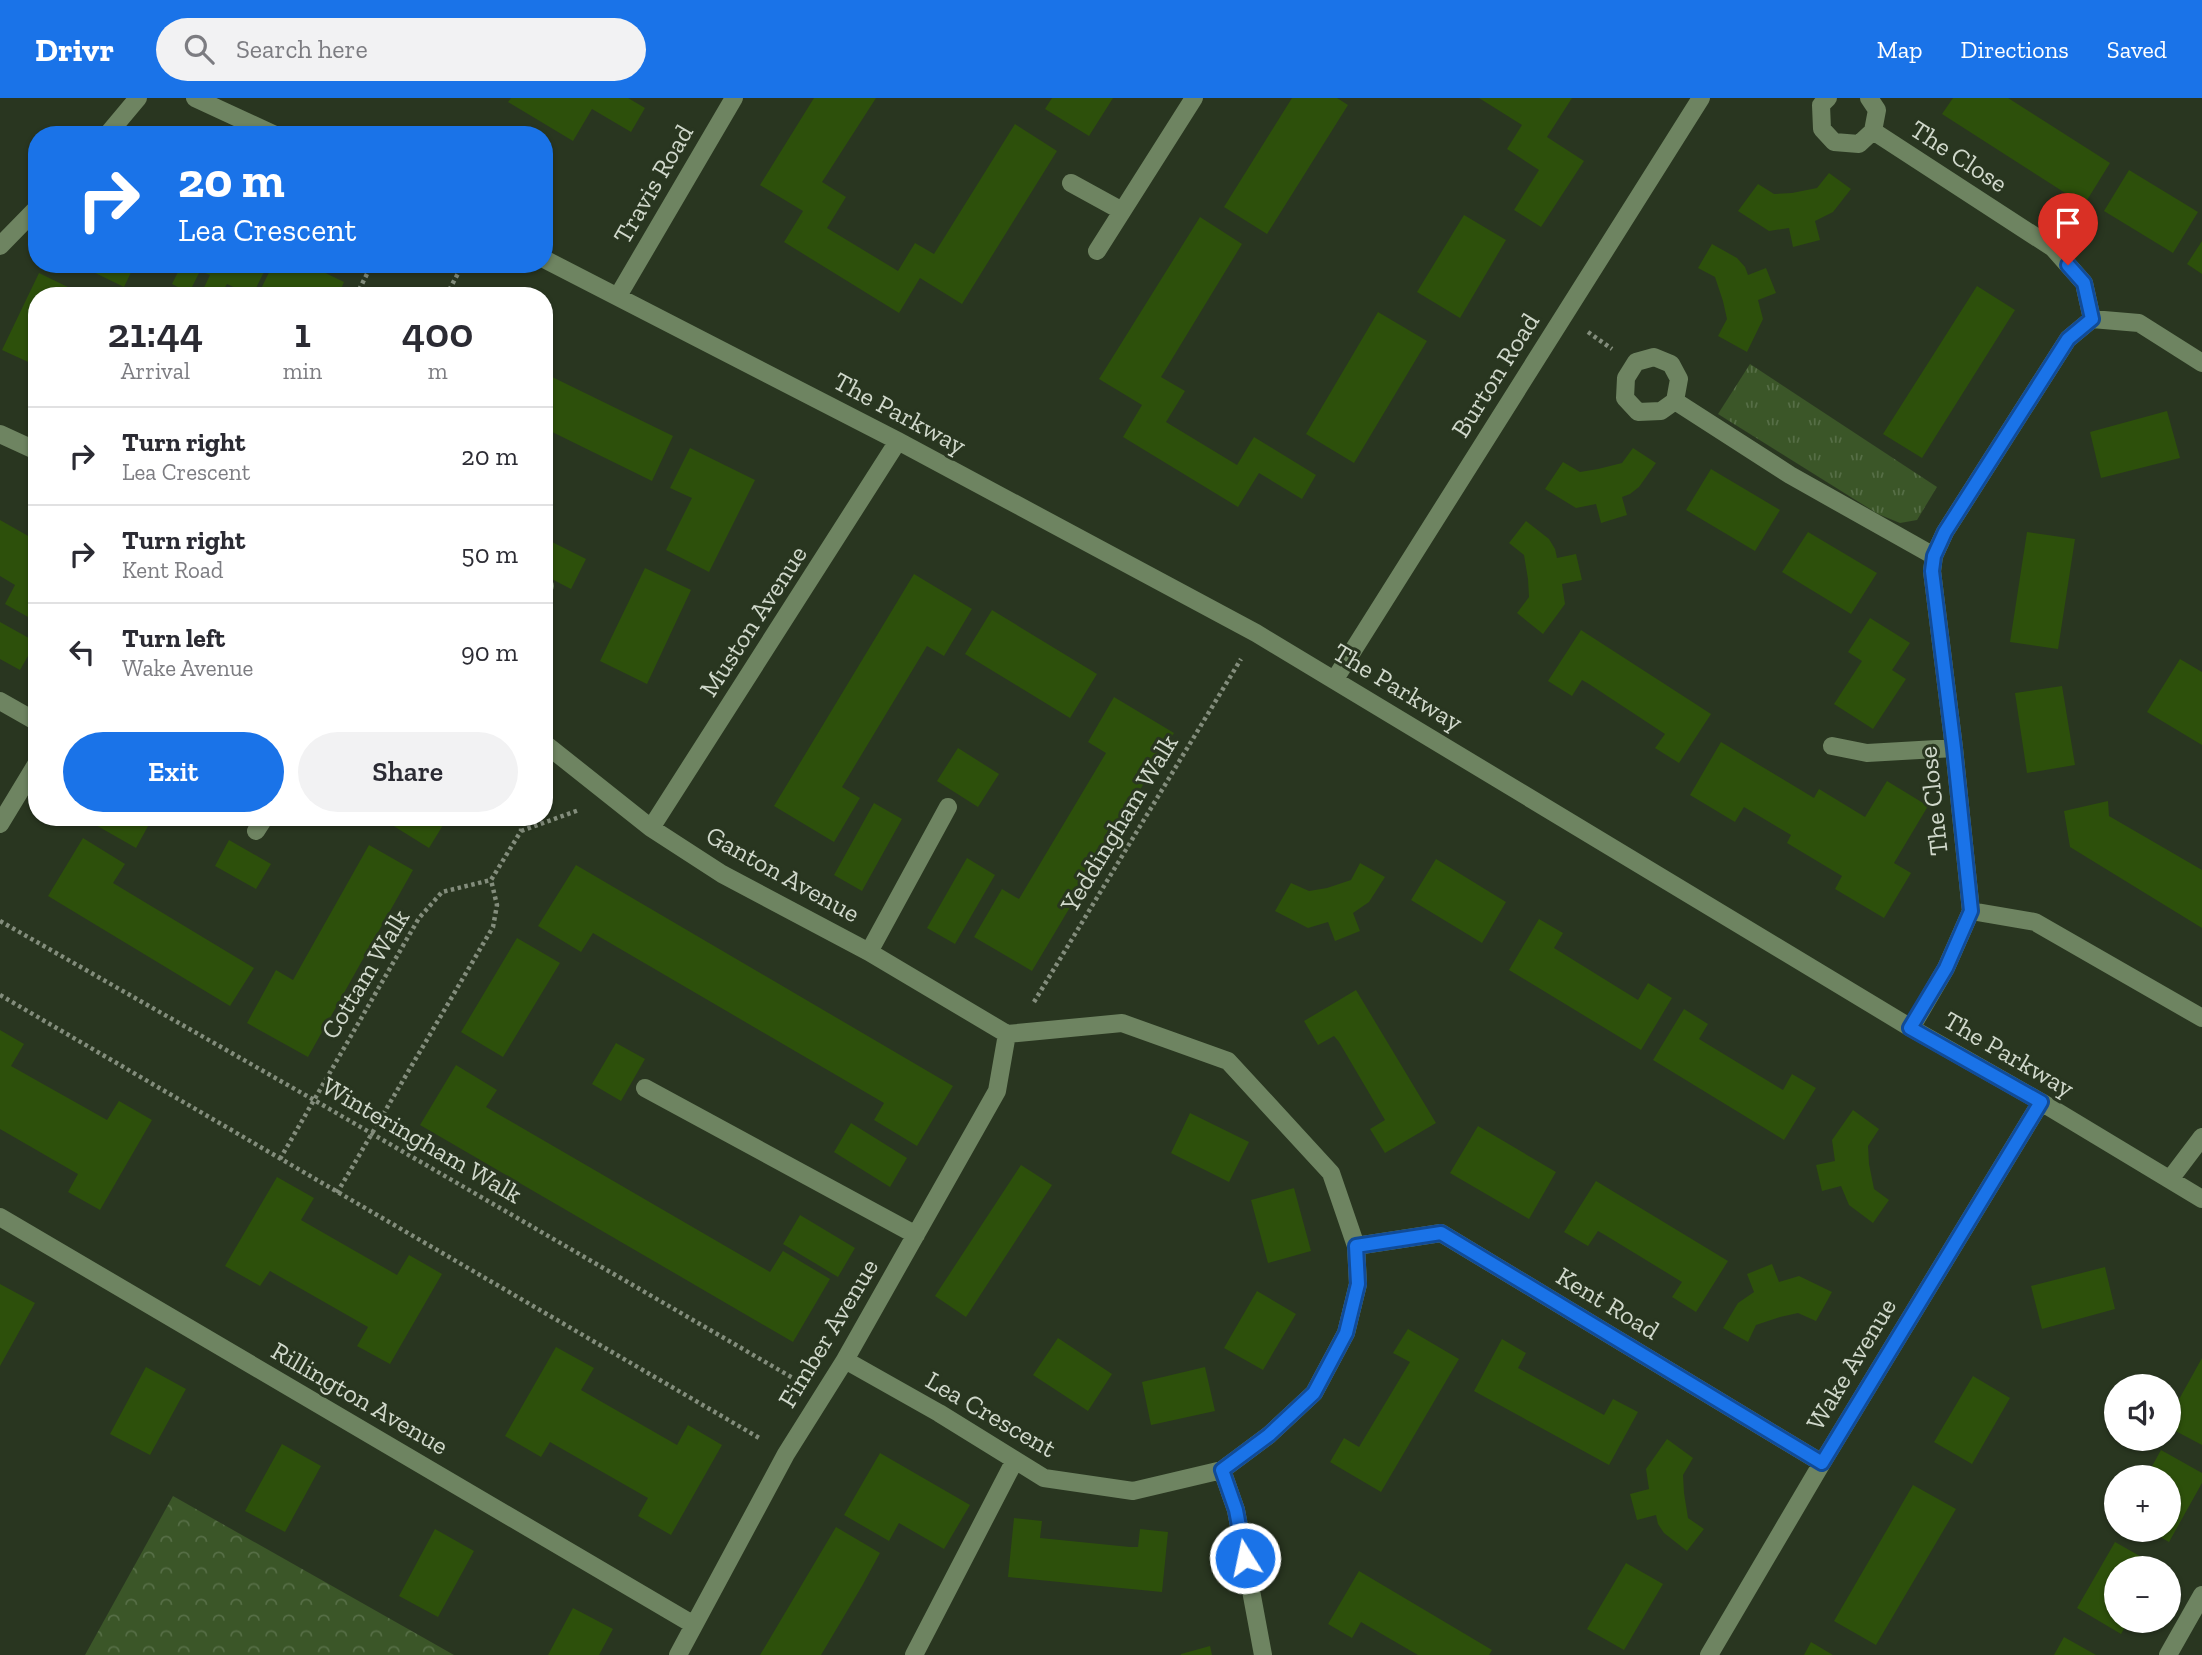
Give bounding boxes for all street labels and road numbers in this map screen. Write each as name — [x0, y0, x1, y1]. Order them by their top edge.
street label: The Close — [1904, 113, 2014, 199]
street label: Travis Road — [606, 119, 700, 249]
street label: Burton Road — [1444, 307, 1546, 443]
street label: The Parkway — [828, 365, 972, 462]
street label: Muston Avenue — [692, 539, 814, 703]
street label: The Parkway — [1327, 636, 1469, 739]
street label: Yeddingham Walk — [1053, 728, 1185, 919]
street label: The Close — [1911, 745, 1955, 857]
street label: Ganton Avenue — [701, 819, 865, 929]
street label: Cottam Walk — [314, 903, 416, 1045]
street label: The Parkway — [1938, 1004, 2081, 1105]
street label: Winteringham Walk — [316, 1070, 528, 1211]
street label: Fimber Avenue — [771, 1253, 885, 1413]
street label: Kent Road — [1551, 1260, 1665, 1346]
street label: Wake Avenue — [1799, 1292, 1903, 1436]
street label: Rillington Avenue — [266, 1334, 454, 1462]
street label: Lea Crescent — [920, 1364, 1062, 1464]

